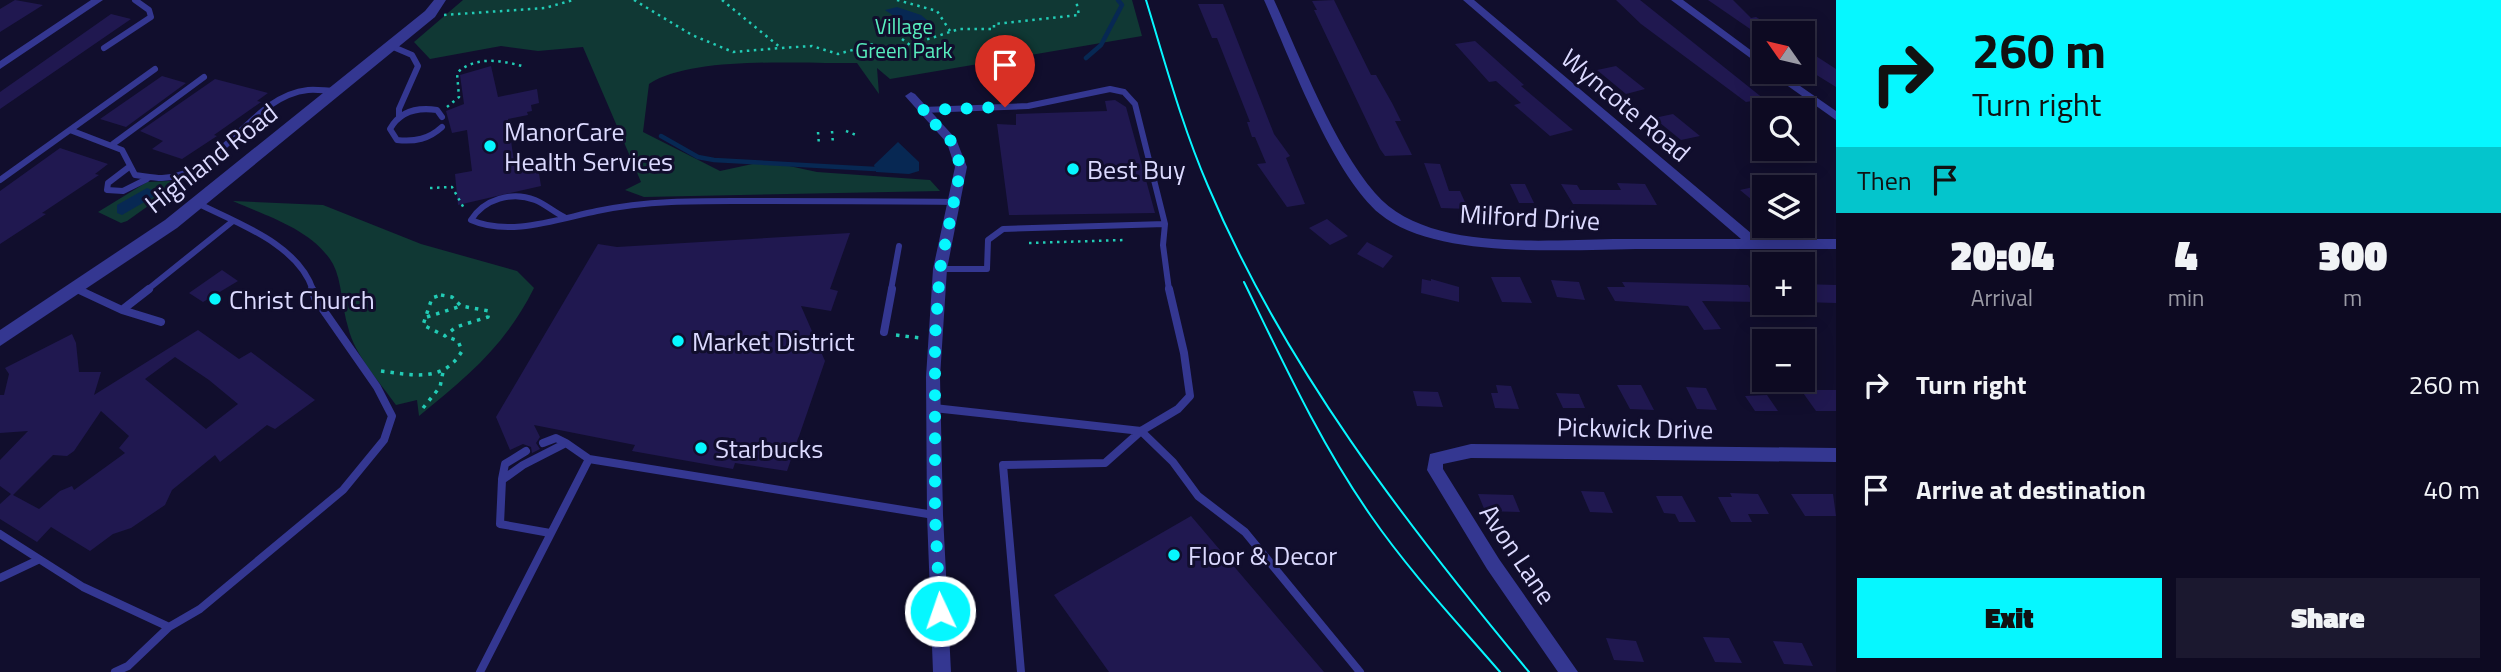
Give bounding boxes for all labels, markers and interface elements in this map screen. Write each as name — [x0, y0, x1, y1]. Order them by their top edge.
park label: Village Green Park — [855, 10, 953, 66]
text: 260 m — [1972, 12, 2106, 87]
north arrow — [1752, 21, 1815, 84]
map controls — [1752, 21, 1815, 392]
icon: right — [1857, 28, 1948, 119]
pin — [975, 35, 1035, 107]
street label: Wyncote Road — [1553, 39, 1699, 171]
icon: arrive — [986, 46, 1024, 84]
text: Turn right — [1972, 80, 2101, 128]
street label: Highland Road — [136, 94, 286, 222]
button: search — [1752, 98, 1815, 161]
place label: ManorCare Health Services — [504, 112, 673, 181]
marker: ManorCare Health Services — [482, 138, 498, 154]
place label: Best Buy — [1087, 150, 1185, 189]
marker: Best Buy — [1065, 161, 1081, 177]
text: Then — [1857, 161, 1912, 200]
icon: arrive — [1926, 161, 1964, 199]
button: layers — [1752, 175, 1815, 238]
street label: Milford Drive — [1459, 194, 1601, 240]
text: 20:04 — [1950, 222, 2054, 286]
text: 4 — [2175, 222, 2198, 286]
text: 300 — [2318, 222, 2387, 286]
button: + — [1752, 252, 1815, 315]
place label: Christ Church — [229, 280, 375, 319]
text: Arrival — [1971, 280, 2033, 315]
text: min — [2168, 280, 2204, 315]
text: m — [2343, 280, 2362, 315]
marker: Christ Church — [207, 291, 223, 307]
place label: Market District — [692, 322, 855, 361]
button: − — [1752, 329, 1815, 392]
marker: Market District — [670, 333, 686, 349]
text: Turn right — [1916, 365, 2027, 404]
text: 260 m — [2409, 365, 2480, 404]
icon: right — [1857, 366, 1895, 404]
street label: Pickwick Drive — [1556, 407, 1714, 449]
place label: Starbucks — [715, 429, 823, 468]
marker: Starbucks — [693, 440, 709, 456]
text: Arrive at destination — [1916, 470, 2146, 509]
text: 40 m — [2423, 470, 2480, 509]
icon: arrive — [1857, 471, 1895, 509]
street label: Avon Lane — [1470, 496, 1566, 612]
place label: Floor & Decor — [1188, 536, 1337, 575]
marker: Floor & Decor — [1166, 547, 1182, 563]
position arrow — [903, 574, 977, 648]
button: Exit — [1857, 578, 2162, 658]
button: Share — [2176, 578, 2480, 658]

